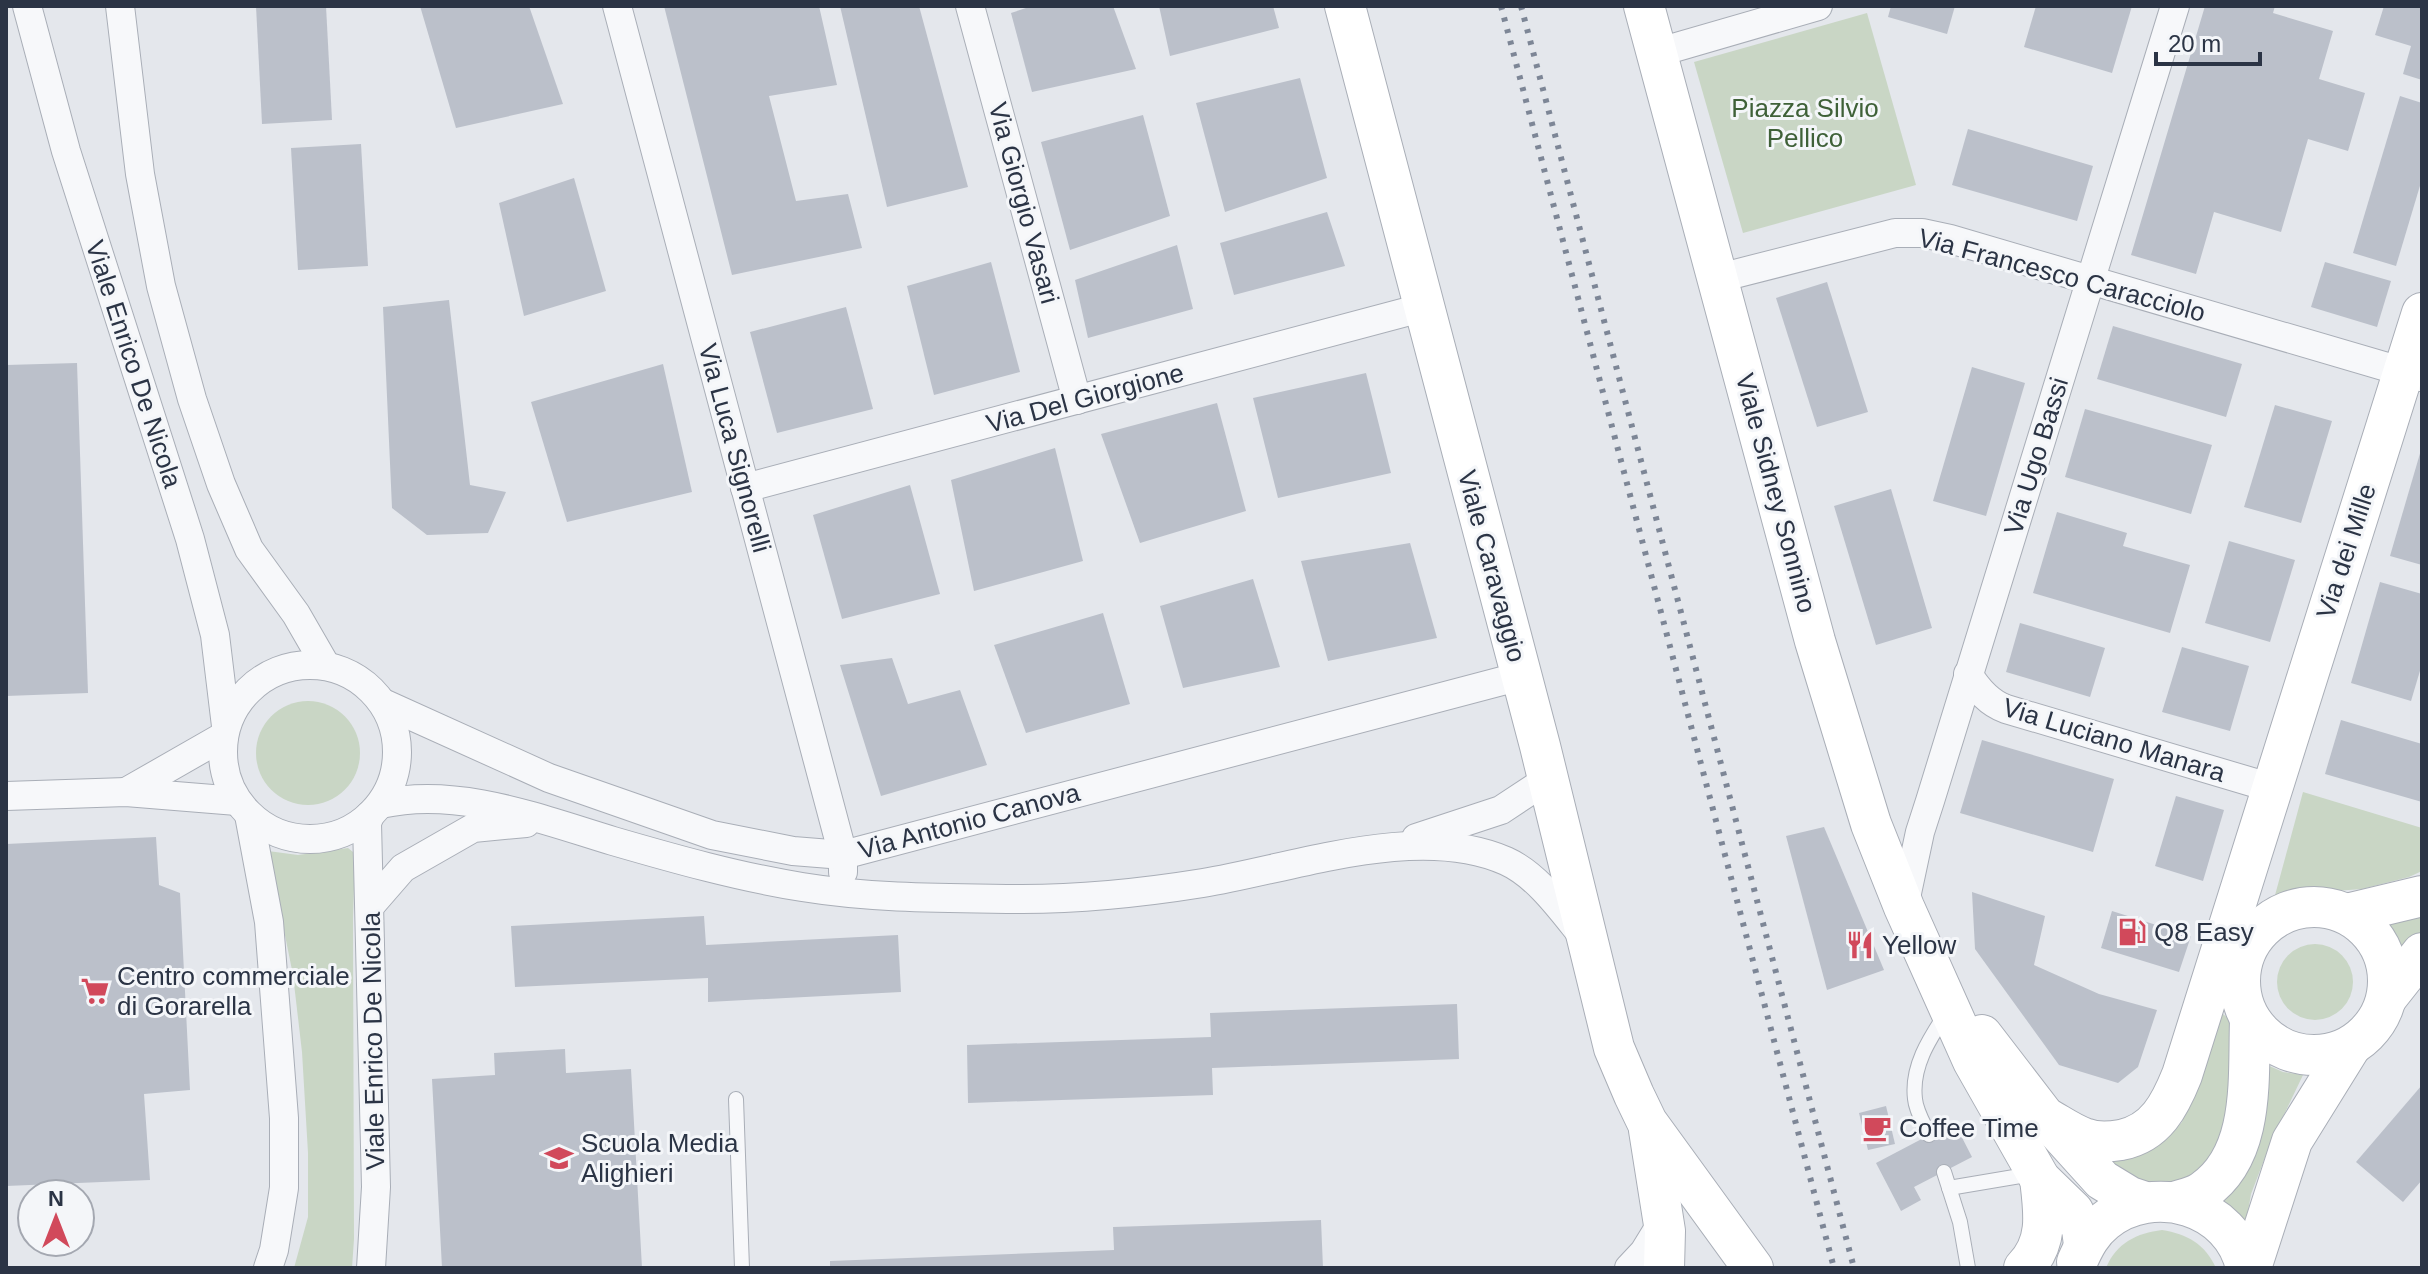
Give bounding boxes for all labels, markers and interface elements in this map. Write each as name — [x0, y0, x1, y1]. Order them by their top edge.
scale bar — [2156, 16, 2260, 66]
text: 20 m — [2168, 30, 2221, 57]
park label: Piazza Silvio Pellico — [1731, 93, 1879, 153]
street label: Via Giorgio Vasari — [983, 99, 1065, 307]
street label: Via Francesco Caracciolo — [1915, 222, 2209, 328]
street label: Viale Enrico De Nicola — [80, 237, 188, 492]
street label: Via Luca Signorelli — [693, 340, 777, 556]
street label: Via Del Giorgione — [983, 357, 1187, 439]
street label: Viale Sidney Sonnino — [1730, 370, 1822, 616]
street label: Via Ugo Bassi — [1998, 374, 2074, 538]
street label: Viale Caravaggio — [1452, 467, 1532, 665]
street label: Via dei Mille — [2310, 480, 2382, 622]
street label: Via Luciano Manara — [1999, 692, 2229, 788]
street label: Via Antonio Canova — [855, 777, 1083, 865]
street label: Viale Enrico De Nicola — [356, 911, 390, 1170]
fuel station icon: Q8 Easy — [2117, 917, 2147, 947]
place label: Q8 Easy — [2154, 917, 2254, 947]
restaurant icon: Yellow — [1845, 930, 1875, 960]
place label: Yellow — [1882, 930, 1956, 960]
place label: Centro commerciale di Gorarella — [117, 961, 350, 1021]
supermarket icon: Centro commerciale di Gorarella — [80, 976, 110, 1006]
cafe icon: Coffee Time — [1862, 1113, 1892, 1143]
place label: Coffee Time — [1899, 1113, 2039, 1143]
place label: Scuola Media Alighieri — [581, 1128, 739, 1188]
school or university icon: Scuola Media Alighieri — [544, 1143, 574, 1173]
north arrow — [16, 1178, 96, 1258]
text: N — [48, 1186, 64, 1211]

